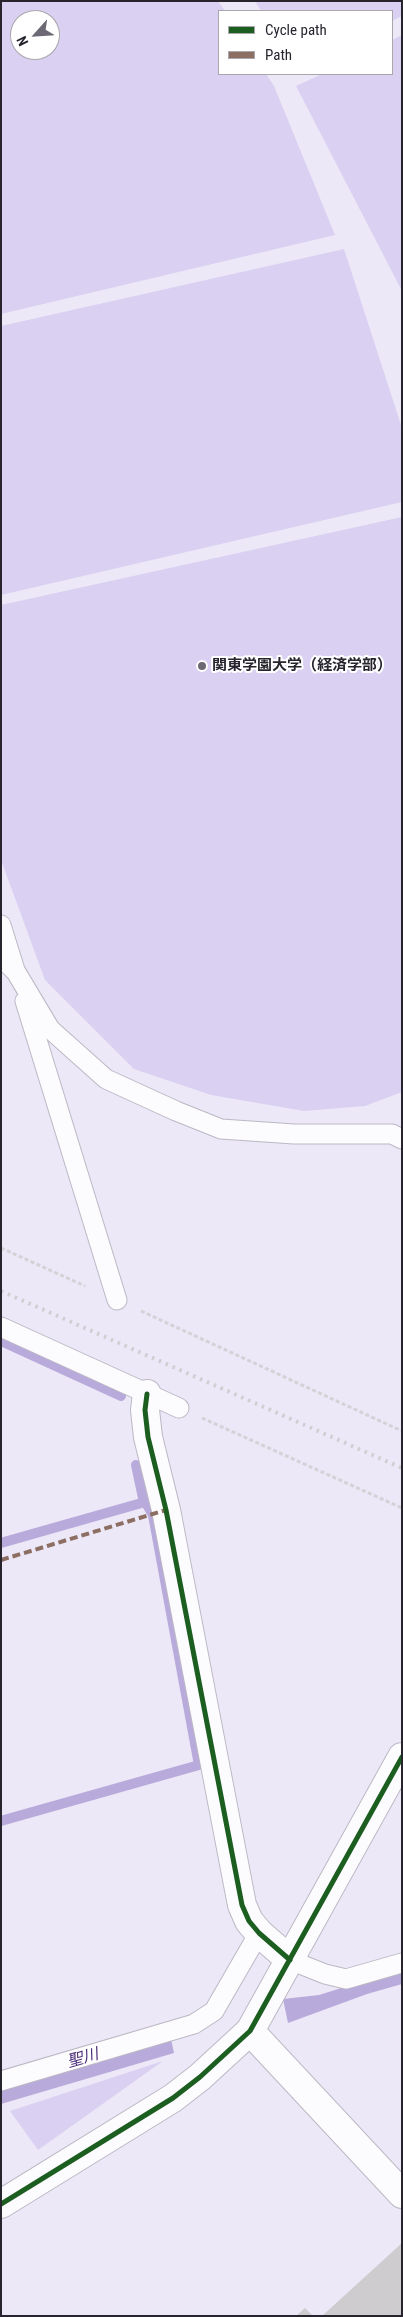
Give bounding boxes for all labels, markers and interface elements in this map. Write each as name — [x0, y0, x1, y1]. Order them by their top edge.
north arrow — [10, 10, 60, 60]
legend — [218, 10, 393, 75]
text: Cycle path — [265, 21, 327, 39]
text: N — [13, 34, 31, 49]
text: Path — [265, 46, 292, 64]
place label: 関東学園大学（経済学部） — [212, 657, 392, 675]
marker: 関東学園大学（経済学部） — [196, 660, 208, 672]
water label: 聖川 — [65, 2045, 101, 2073]

